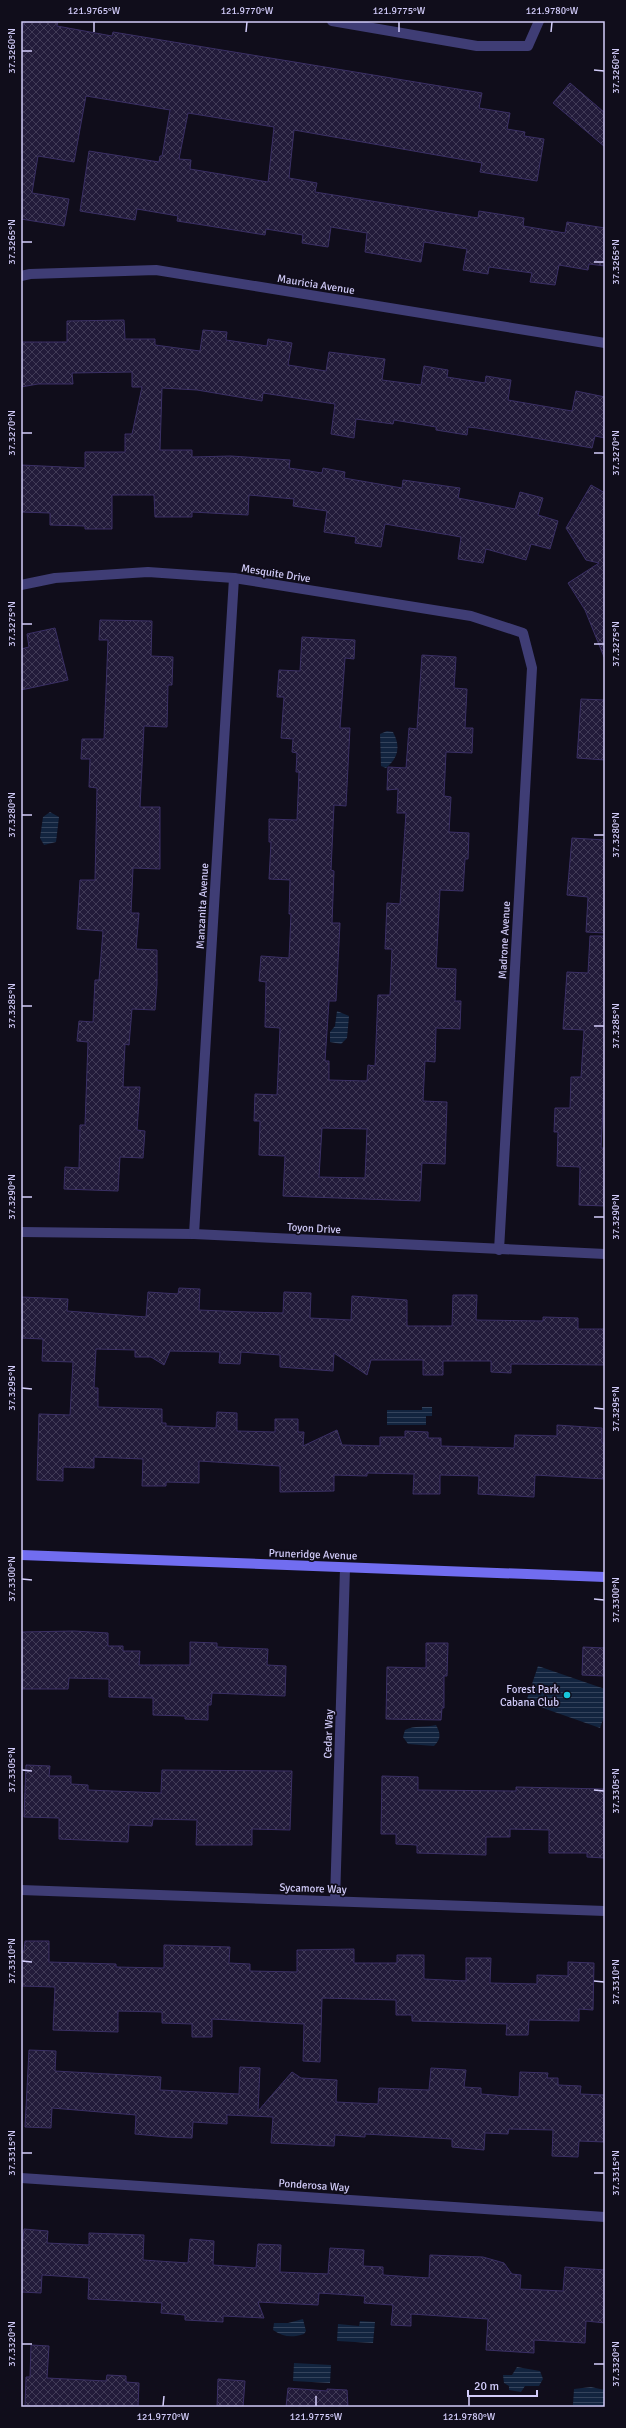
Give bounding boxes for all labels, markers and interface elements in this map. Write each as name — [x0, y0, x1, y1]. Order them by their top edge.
text: 121.9765°W — [68, 5, 121, 17]
text: 121.9770°W — [221, 5, 274, 17]
text: 121.9775°W — [373, 5, 426, 17]
text: 121.9780°W — [526, 5, 579, 17]
text: 37.3260°N — [6, 28, 18, 74]
text: 37.3260°N — [610, 48, 622, 94]
text: 37.3265°N — [6, 219, 18, 265]
text: 37.3265°N — [610, 239, 622, 285]
street label: Mauricia Avenue — [276, 272, 356, 297]
text: 37.3270°N — [6, 410, 18, 456]
text: 37.3270°N — [610, 430, 622, 476]
street label: Mesquite Drive — [240, 562, 312, 585]
text: 37.3275°N — [6, 601, 18, 647]
text: 37.3275°N — [610, 621, 622, 667]
text: 37.3280°N — [6, 792, 18, 838]
text: 37.3280°N — [610, 812, 622, 858]
street label: Manzanita Avenue — [194, 863, 211, 949]
street label: Madrone Avenue — [496, 901, 513, 979]
text: 37.3285°N — [6, 983, 18, 1029]
text: 37.3285°N — [610, 1003, 622, 1049]
text: 37.3290°N — [6, 1174, 18, 1220]
text: 37.3290°N — [610, 1194, 622, 1240]
street label: Toyon Drive — [287, 1221, 341, 1236]
text: 37.3295°N — [6, 1365, 18, 1411]
text: 37.3295°N — [610, 1386, 622, 1432]
street label: Pruneridge Avenue — [268, 1546, 358, 1563]
text: 37.3300°N — [6, 1556, 18, 1602]
text: 37.3300°N — [610, 1577, 622, 1623]
place label: Forest Park Cabana Club — [500, 1683, 559, 1709]
marker: Forest Park Cabana Club — [562, 1690, 572, 1700]
street label: Cedar Way — [321, 1708, 336, 1759]
text: 37.3305°N — [6, 1747, 18, 1793]
text: 37.3305°N — [610, 1768, 622, 1814]
street label: Sycamore Way — [279, 1881, 348, 1896]
text: 37.3310°N — [6, 1938, 18, 1984]
text: 37.3310°N — [610, 1959, 622, 2005]
text: 37.3315°N — [6, 2130, 18, 2176]
text: 37.3315°N — [610, 2150, 622, 2196]
street label: Ponderosa Way — [278, 2177, 351, 2195]
text: 37.3320°N — [6, 2321, 18, 2367]
text: 37.3320°N — [610, 2341, 622, 2387]
scale bar — [468, 2372, 537, 2398]
text: 20 m — [474, 2379, 499, 2394]
text: 121.9770°W — [137, 2411, 190, 2423]
text: 121.9775°W — [290, 2411, 343, 2423]
text: 121.9780°W — [443, 2411, 496, 2423]

